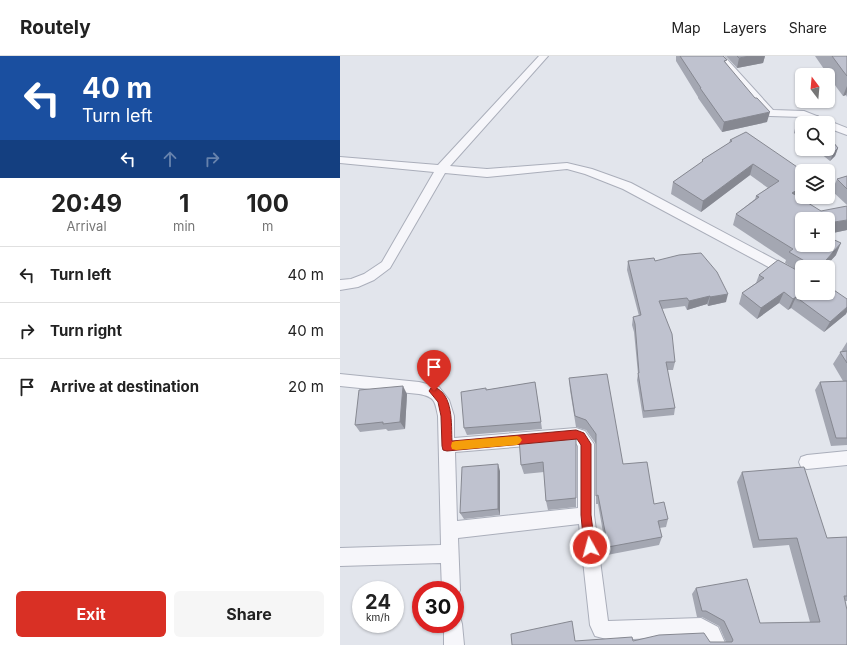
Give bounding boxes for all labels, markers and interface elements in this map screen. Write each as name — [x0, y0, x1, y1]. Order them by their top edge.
text: Routely — [20, 16, 91, 39]
text: Map — [672, 19, 701, 36]
text: Layers — [723, 19, 767, 36]
text: Share — [789, 19, 827, 36]
north arrow — [795, 68, 835, 108]
map controls — [795, 68, 835, 300]
text: 40 m — [82, 71, 152, 105]
icon: left — [16, 72, 68, 124]
text: Turn left — [82, 105, 152, 126]
button: search — [795, 116, 835, 156]
icon: left — [117, 148, 139, 170]
icon: ahead — [159, 148, 181, 170]
icon: right — [201, 148, 223, 170]
button: layers — [795, 164, 835, 204]
text: 20:49 — [51, 189, 122, 218]
text: 1 — [179, 189, 189, 218]
text: 100 — [246, 189, 289, 218]
button: + — [795, 212, 835, 252]
text: Arrival — [67, 218, 107, 234]
text: min — [173, 218, 195, 234]
text: m — [262, 218, 273, 234]
button: − — [795, 260, 835, 300]
icon: left — [16, 264, 38, 286]
text: Turn left — [50, 265, 111, 284]
text: 40 m — [287, 265, 324, 284]
icon: right — [16, 320, 38, 342]
text: Turn right — [50, 321, 122, 340]
text: 40 m — [287, 321, 324, 340]
pin — [417, 350, 451, 391]
icon: arrive — [423, 356, 445, 378]
icon: arrive — [16, 376, 38, 398]
text: Arrive at destination — [50, 377, 199, 396]
text: 20 m — [288, 377, 324, 396]
position arrow — [569, 526, 611, 568]
speed limit sign: 30 — [412, 581, 464, 633]
text: 24 — [365, 590, 391, 614]
button: Exit — [16, 591, 166, 637]
button: Share — [174, 591, 324, 637]
text: km/h — [366, 611, 390, 623]

